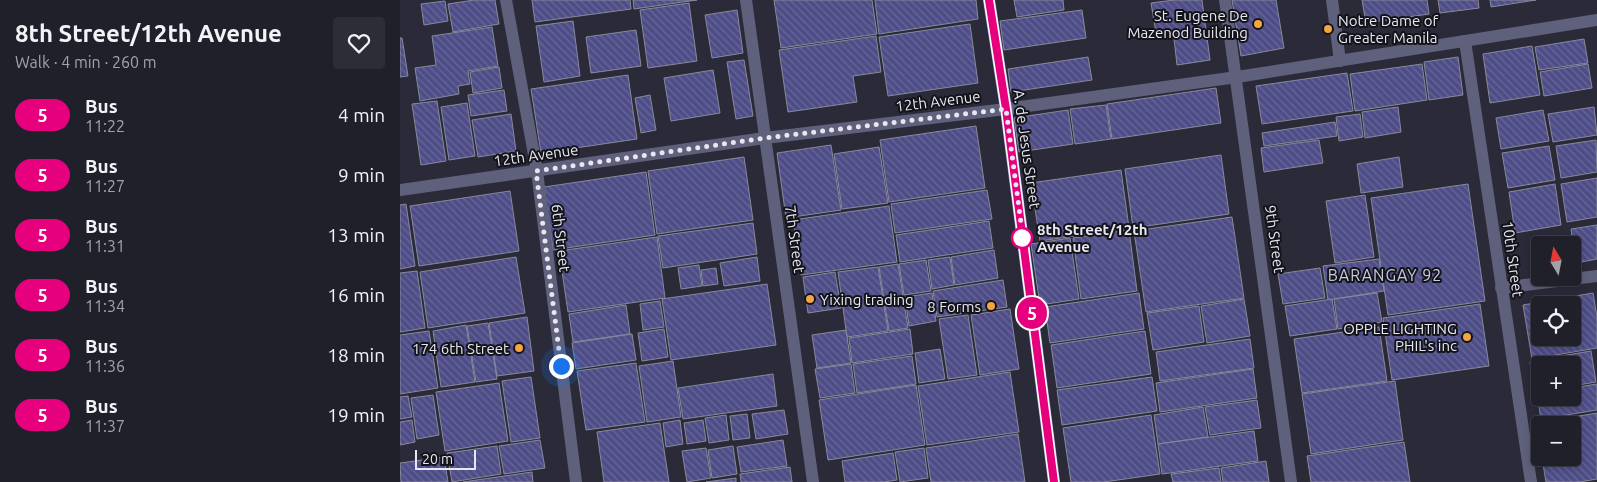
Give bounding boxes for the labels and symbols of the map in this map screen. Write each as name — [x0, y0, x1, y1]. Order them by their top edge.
place label: St. Eugene De Mazenod Building — [1127, 7, 1248, 41]
place label: Notre Dame of Greater Manila — [1338, 12, 1439, 46]
marker: St. Eugene De Mazenod Building — [1252, 18, 1264, 30]
marker: Notre Dame of Greater Manila — [1322, 23, 1334, 35]
street label: 12th Avenue — [895, 87, 981, 115]
street label: A. de Jesus Street — [1010, 88, 1044, 210]
street label: 12th Avenue — [493, 141, 579, 169]
street label: 6th Street — [548, 203, 574, 273]
street label: 7th Street — [782, 204, 808, 274]
street label: 9th Street — [1262, 204, 1288, 274]
street label: 10th Street — [1499, 220, 1527, 298]
place label: 8th Street/12th Avenue — [1037, 221, 1148, 255]
marker: 8th Street/12th Avenue — [1011, 227, 1033, 249]
north arrow — [1531, 236, 1581, 286]
district label: BARANGAY 92 — [1328, 266, 1442, 284]
place label: Yixing trading — [820, 291, 914, 308]
marker: Yixing trading — [804, 293, 816, 305]
line badge: 5 — [1016, 297, 1048, 329]
place label: 8 Forms — [927, 298, 981, 315]
marker: 8 Forms — [985, 300, 997, 312]
place label: OPPLE LIGHTING PHIL's inc — [1343, 320, 1457, 354]
marker: OPPLE LIGHTING PHIL's inc — [1461, 331, 1473, 343]
place label: 174 6th Street — [412, 340, 509, 357]
marker: 174 6th Street — [513, 342, 525, 354]
your location — [549, 354, 574, 379]
scale bar — [415, 447, 476, 470]

